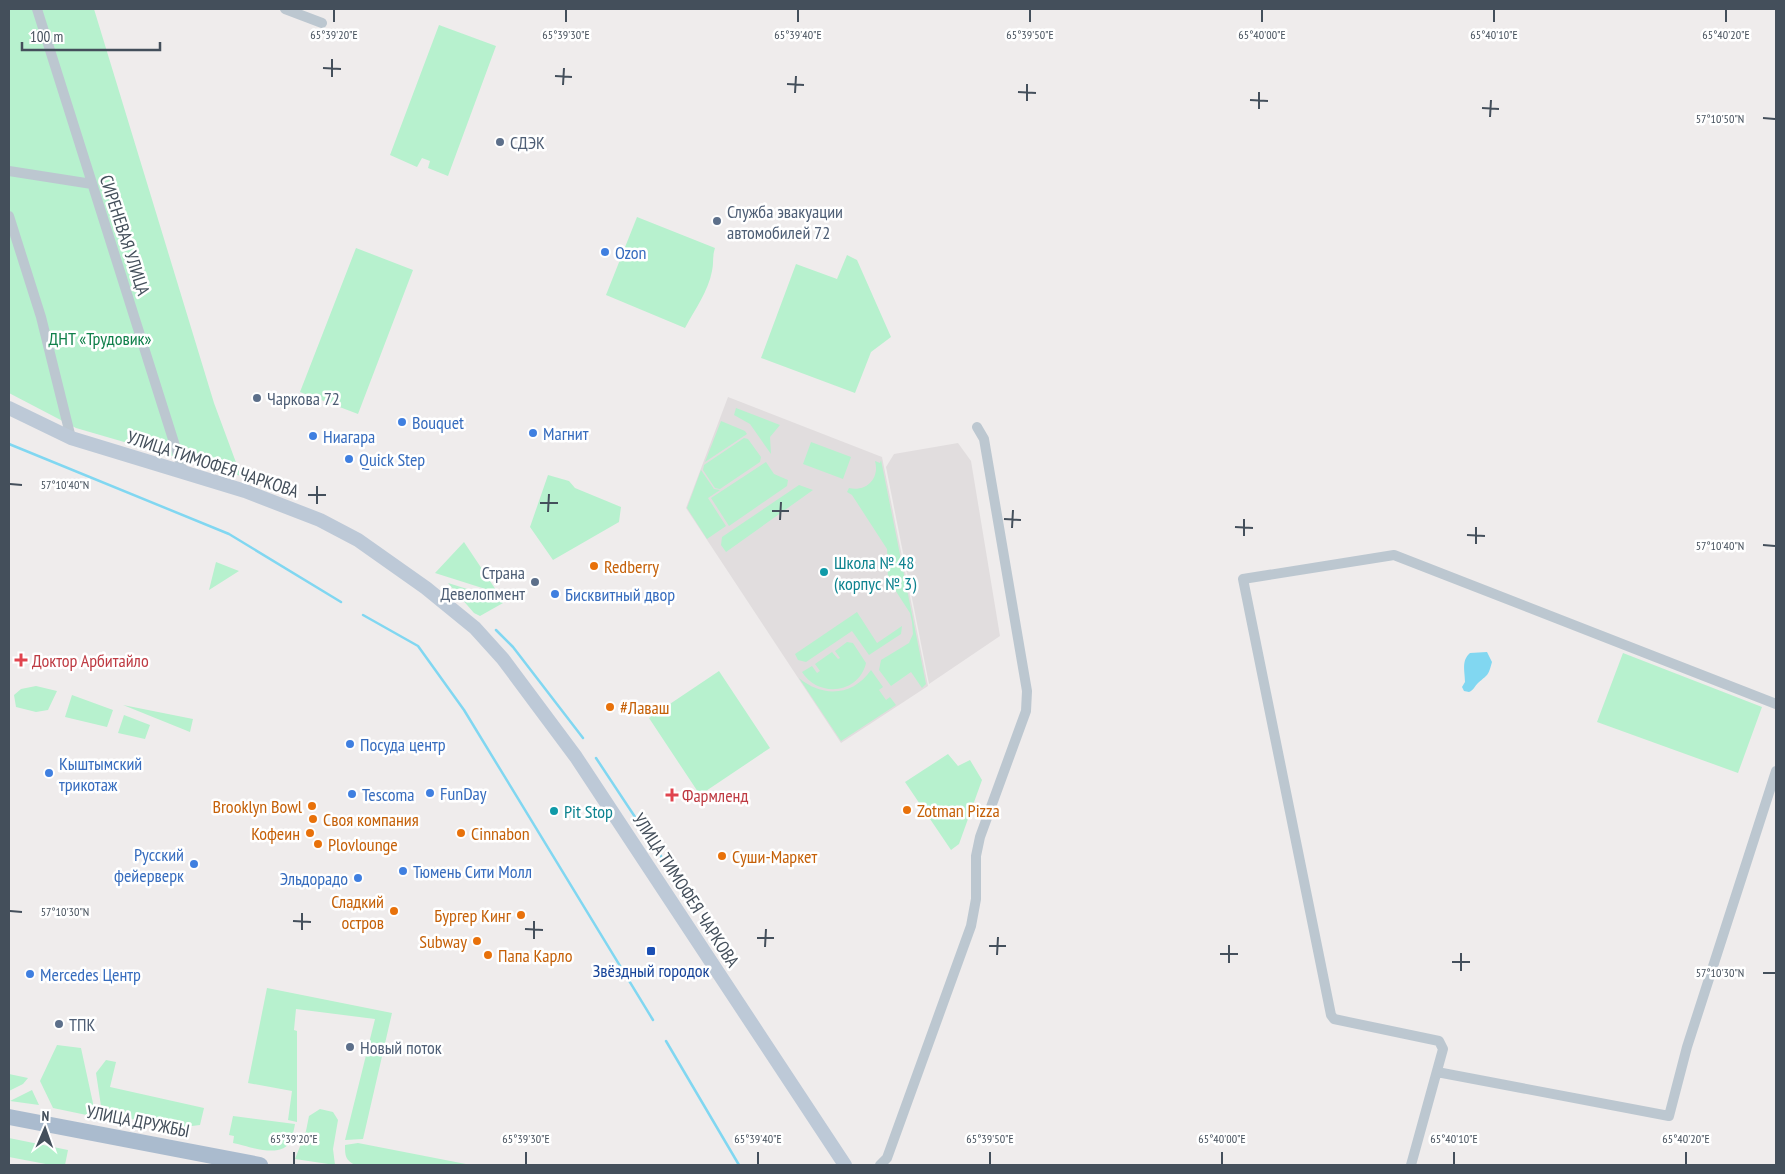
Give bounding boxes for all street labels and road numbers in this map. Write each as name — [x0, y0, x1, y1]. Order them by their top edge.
street label: СИРЕНЕВАЯ УЛИЦА — [95, 172, 155, 299]
street label: УЛИЦА ТИМОФЕЯ ЧАРКОВА — [124, 425, 302, 503]
street label: УЛИЦА ТИМОФЕЯ ЧАРКОВА — [628, 809, 745, 972]
street label: УЛИЦА ДРУЖБЫ — [84, 1100, 192, 1142]

